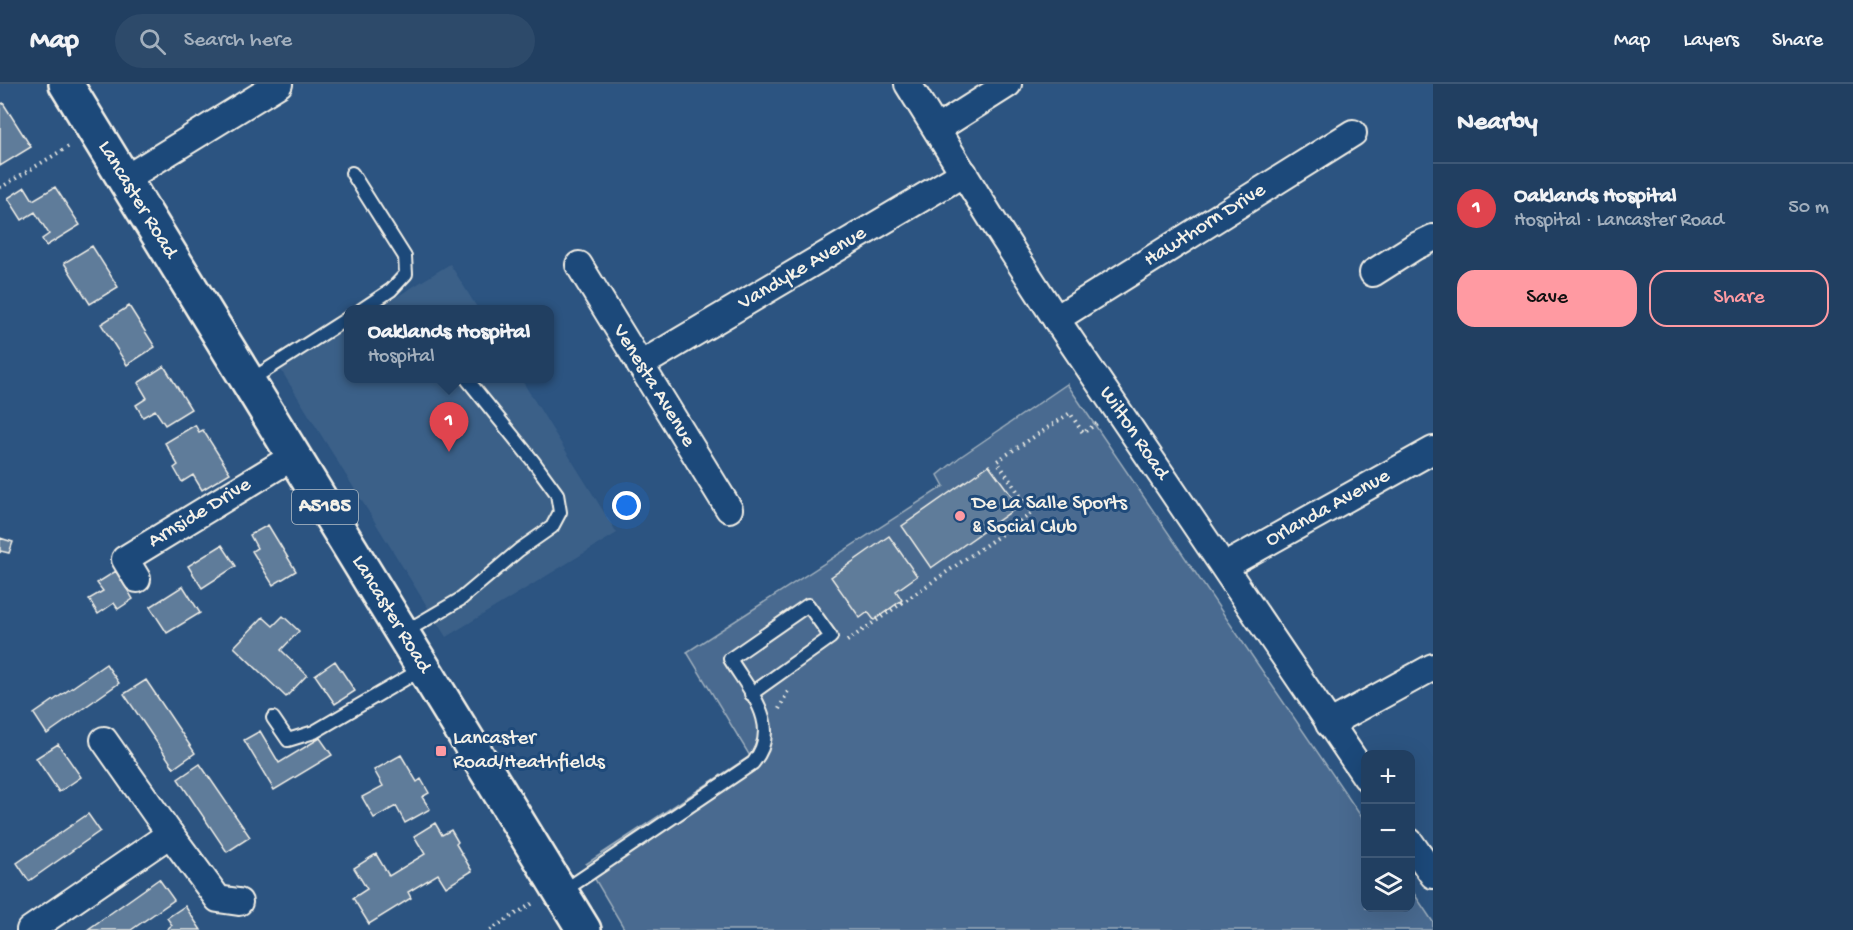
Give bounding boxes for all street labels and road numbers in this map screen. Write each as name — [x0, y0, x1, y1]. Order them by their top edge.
street label: Lancaster Road — [91, 136, 183, 265]
street label: Hawthorn Drive — [1140, 178, 1272, 273]
street label: Vandyke Avenue — [733, 220, 872, 317]
street label: Venesta Avenue — [606, 319, 701, 453]
street label: Wilton Road — [1093, 382, 1175, 486]
street label: Orlanda Avenue — [1261, 463, 1396, 553]
street label: Arnside Drive — [144, 472, 257, 554]
road number: A5185 — [292, 490, 358, 524]
street label: Lancaster Road — [345, 551, 437, 679]

